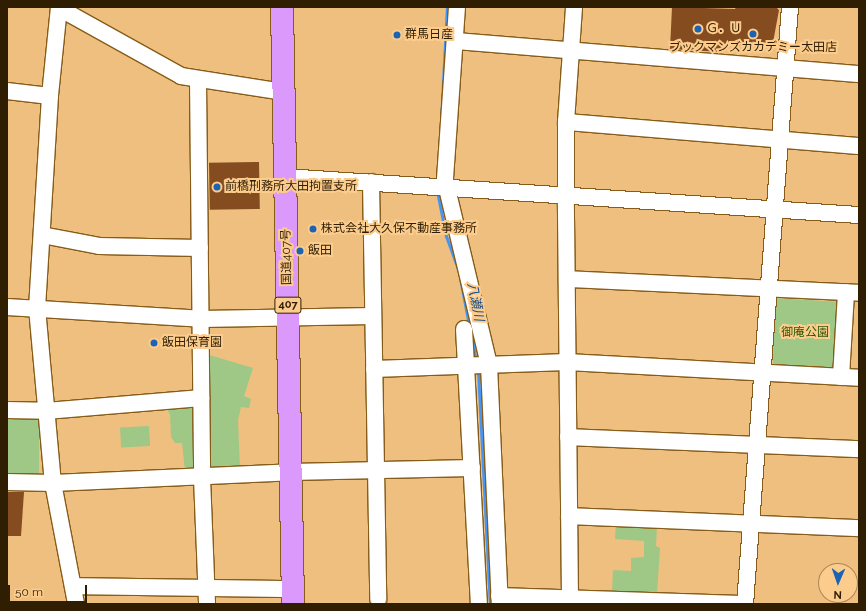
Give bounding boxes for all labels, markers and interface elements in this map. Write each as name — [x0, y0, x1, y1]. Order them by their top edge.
place label: Ｇ．Ｕ — [706, 22, 742, 36]
marker: Ｇ．Ｕ — [693, 24, 703, 34]
place label: 群馬日産 — [405, 28, 453, 42]
marker: ブックマンズカカデミー太田店 — [748, 29, 758, 39]
marker: 群馬日産 — [392, 30, 402, 40]
place label: ブックマンズカカデミー太田店 — [669, 41, 837, 55]
place label: 前橋刑務所大田拘置支所 — [225, 180, 357, 194]
marker: 前橋刑務所大田拘置支所 — [212, 182, 222, 192]
place label: 株式会社大久保不動産事務所 — [321, 222, 477, 236]
marker: 株式会社大久保不動産事務所 — [308, 224, 318, 234]
street label: 国道407号 — [279, 229, 295, 285]
place label: 飯田 — [308, 244, 332, 258]
marker: 飯田 — [295, 246, 305, 256]
water label: 八瀬川 — [464, 281, 486, 323]
road number: 407 — [274, 296, 302, 314]
park label: 御庵公園 — [781, 326, 829, 340]
place label: 飯田保育園 — [162, 336, 222, 350]
marker: 飯田保育園 — [149, 338, 159, 348]
north arrow — [818, 563, 858, 603]
scale bar — [10, 577, 89, 603]
text: 50 m — [15, 585, 43, 599]
text: N — [833, 588, 842, 601]

